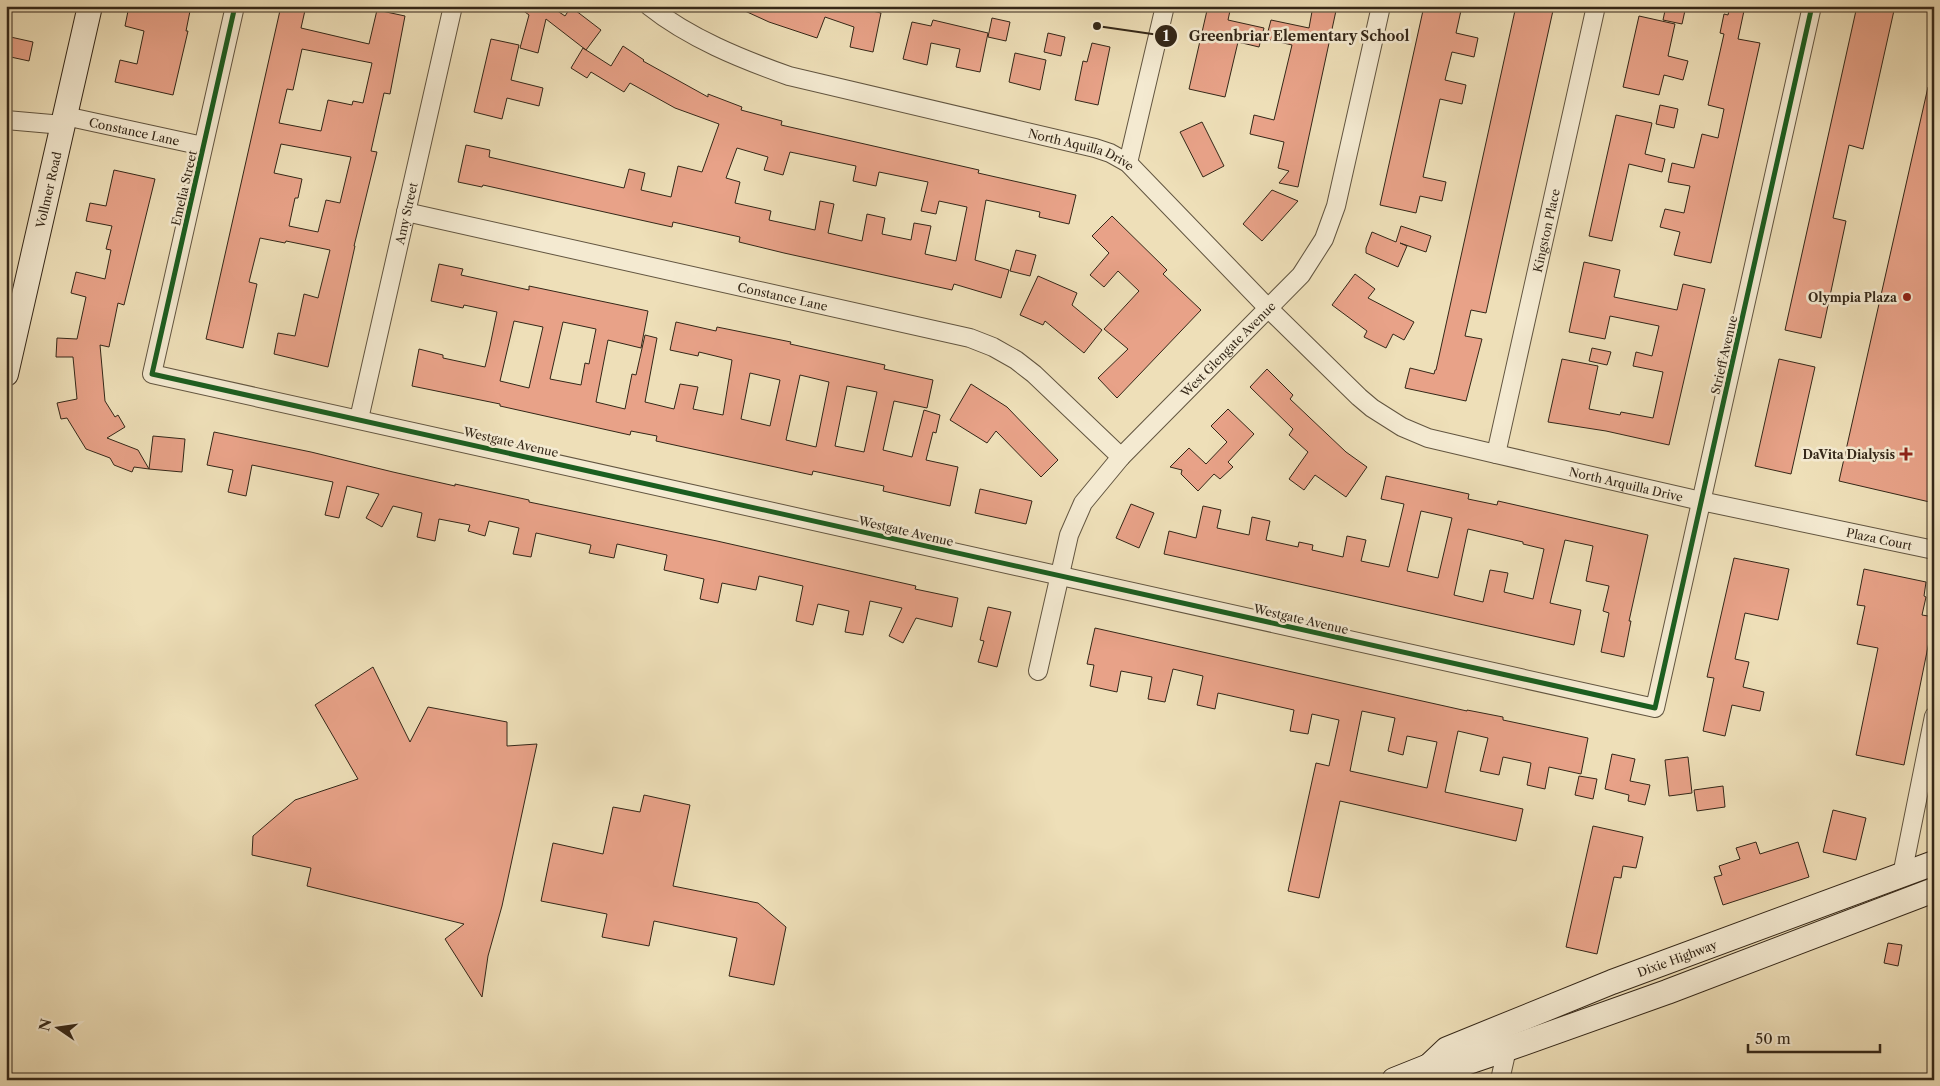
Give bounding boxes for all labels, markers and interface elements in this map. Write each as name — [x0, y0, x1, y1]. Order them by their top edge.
callout: Greenbriar Elementary School — [1153, 21, 1420, 50]
text: 1 — [1163, 26, 1170, 45]
text: Greenbriar Elementary School — [1189, 27, 1409, 45]
street label: Constance Lane — [88, 114, 181, 148]
street label: North Aquilla Drive — [1027, 125, 1138, 173]
street label: Emelia Street — [168, 148, 200, 227]
street label: Vollmer Road — [32, 149, 64, 230]
street label: Amy Street — [391, 180, 420, 247]
street label: Kingston Place — [1529, 187, 1563, 274]
street label: Constance Lane — [736, 279, 830, 314]
place label: Olympia Plaza — [1808, 290, 1898, 305]
marker: Olympia Plaza — [1901, 291, 1913, 303]
street label: West Glengate Avenue — [1177, 298, 1278, 400]
street label: Strieff Avenue — [1708, 314, 1740, 396]
street label: Westgate Avenue — [461, 424, 560, 460]
place label: DaVita Dialysis — [1802, 447, 1895, 462]
marker: DaVita Dialysis — [1899, 447, 1913, 461]
street label: North Arquilla Drive — [1568, 464, 1685, 504]
street label: Westgate Avenue — [856, 513, 955, 549]
street label: Plaza Court — [1845, 524, 1914, 553]
street label: Westgate Avenue — [1251, 601, 1350, 637]
street label: Dixie Highway — [1635, 936, 1719, 980]
north arrow — [32, 1004, 82, 1054]
text: N — [35, 1017, 55, 1033]
scale bar — [1748, 1021, 1880, 1053]
text: 50 m — [1755, 1029, 1791, 1048]

